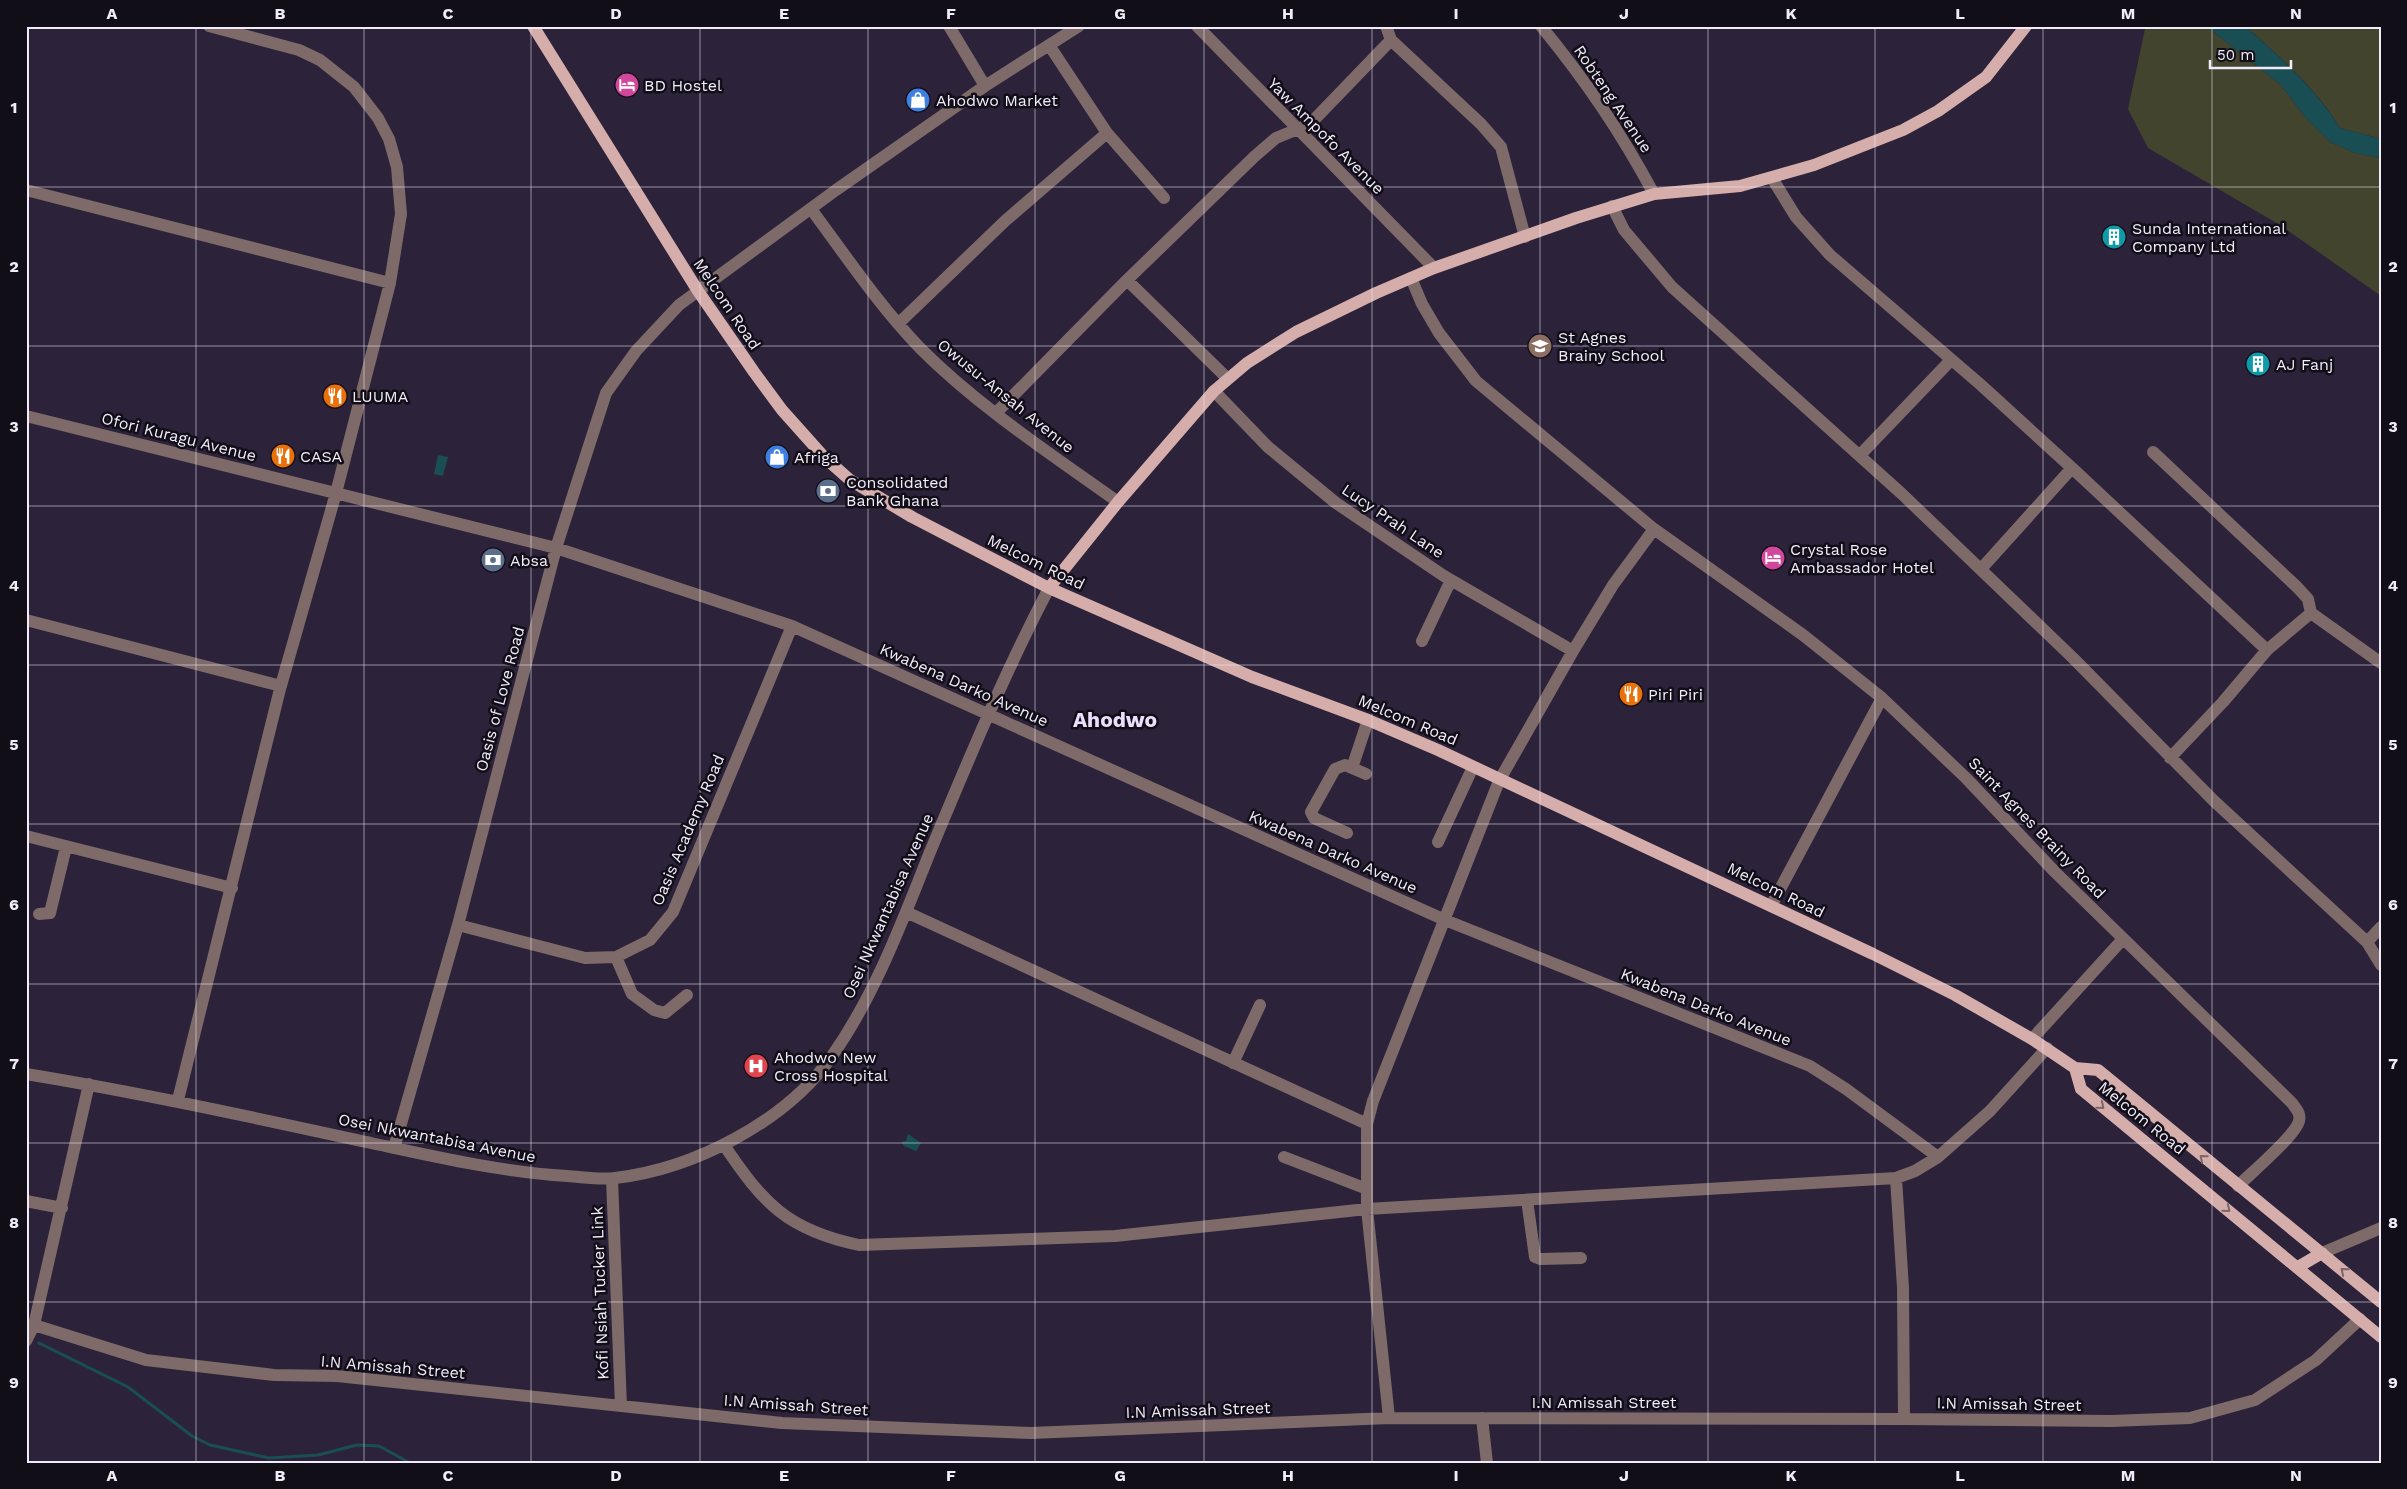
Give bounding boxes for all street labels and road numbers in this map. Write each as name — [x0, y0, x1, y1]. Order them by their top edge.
street label: Robteng Avenue — [1570, 42, 1656, 156]
street label: Yaw Ampofo Avenue — [1264, 74, 1388, 198]
street label: Melcom Road — [689, 255, 765, 353]
street label: Owusu-Ansah Avenue — [934, 335, 1078, 457]
street label: Ofori Kuragu Avenue — [100, 409, 258, 465]
street label: Lucy Prah Lane — [1338, 480, 1448, 562]
street label: Melcom Road — [984, 530, 1088, 594]
street label: Oasis of Love Road — [472, 625, 528, 773]
street label: Kwabena Darko Avenue — [877, 639, 1051, 731]
street label: Melcom Road — [1356, 691, 1460, 749]
street label: Oasis Academy Road — [648, 752, 728, 908]
street label: Saint Agnes Brainy Road — [1965, 753, 2109, 903]
street label: Kwabena Darko Avenue — [1246, 806, 1420, 898]
street label: Osei Nkwantabisa Avenue — [839, 810, 937, 1002]
street label: Melcom Road — [1724, 858, 1828, 922]
street label: Kwabena Darko Avenue — [1618, 964, 1794, 1050]
street label: Melcom Road — [2095, 1077, 2189, 1159]
street label: Osei Nkwantabisa Avenue — [337, 1110, 537, 1166]
street label: Kofi Nsiah Tucker Link — [587, 1206, 613, 1380]
street label: I.N Amissah Street — [320, 1351, 466, 1383]
street label: I.N Amissah Street — [723, 1390, 869, 1420]
street label: I.N Amissah Street — [1531, 1393, 1677, 1412]
street label: I.N Amissah Street — [1936, 1393, 2082, 1415]
street label: I.N Amissah Street — [1125, 1398, 1271, 1422]

